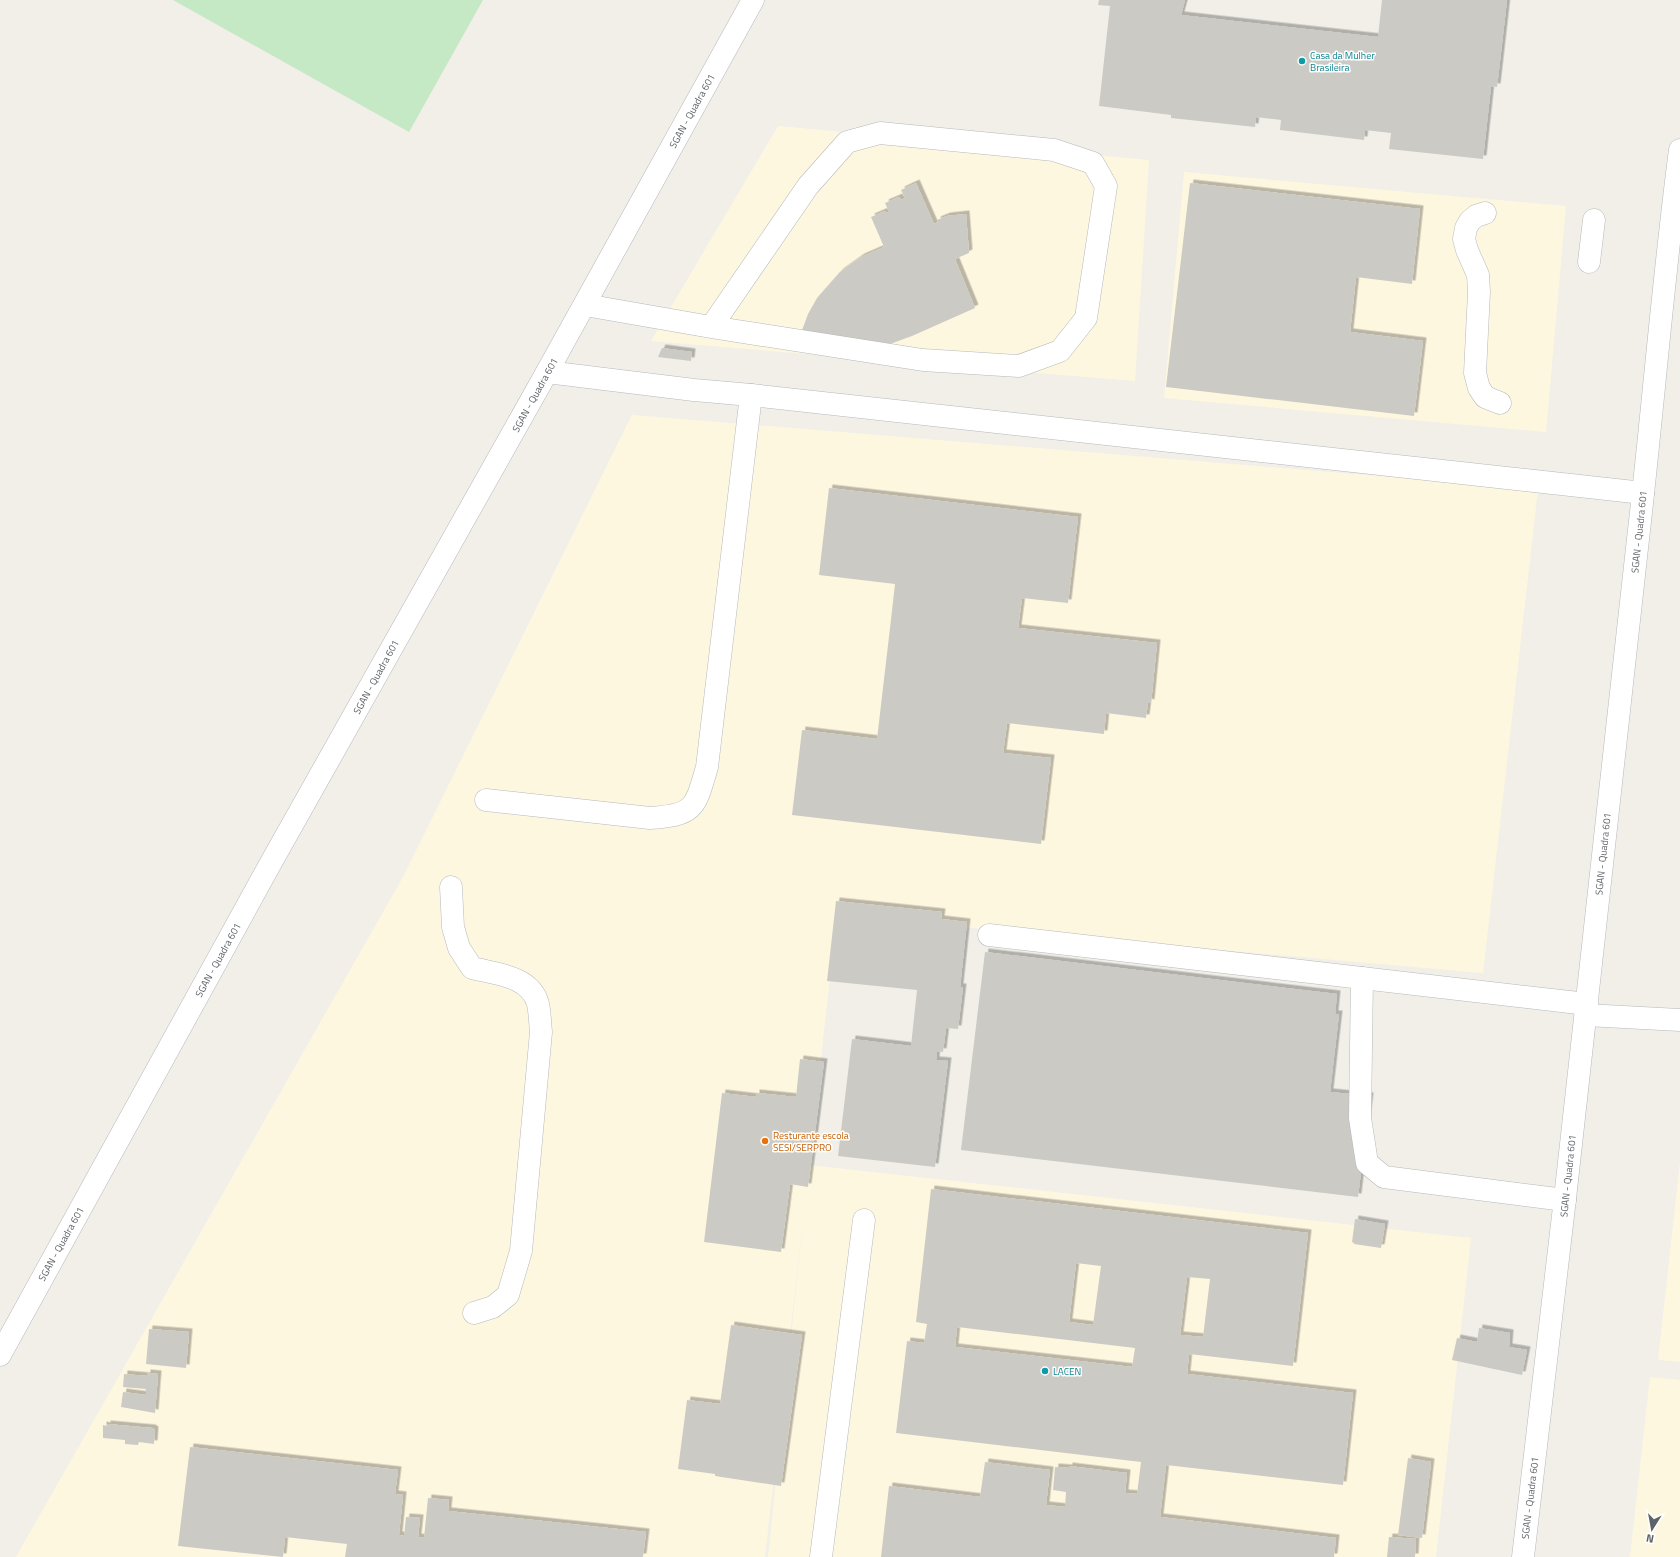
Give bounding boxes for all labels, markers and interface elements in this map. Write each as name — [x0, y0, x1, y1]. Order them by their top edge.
place label: Casa da Mulher Brasileira — [1310, 48, 1375, 75]
marker: Casa da Mulher Brasileira — [1297, 56, 1307, 66]
street label: SGAN - Quadra 601 — [665, 71, 719, 151]
street label: SGAN - Quadra 601 — [508, 355, 562, 435]
street label: SGAN - Quadra 601 — [1627, 490, 1651, 574]
street label: SGAN - Quadra 601 — [349, 637, 403, 717]
street label: SGAN - Quadra 601 — [1591, 812, 1615, 896]
street label: SGAN - Quadra 601 — [191, 920, 245, 1000]
place label: Resturante escola SESI/SERPRO — [773, 1128, 849, 1155]
street label: SGAN - Quadra 601 — [1556, 1134, 1580, 1218]
marker: Resturante escola SESI/SERPRO — [760, 1136, 770, 1146]
street label: SGAN - Quadra 601 — [34, 1204, 88, 1284]
place label: LACEN — [1053, 1364, 1081, 1379]
marker: LACEN — [1040, 1366, 1050, 1376]
street label: SGAN - Quadra 601 — [1518, 1456, 1542, 1540]
north arrow — [1632, 1509, 1672, 1549]
text: N — [1645, 1530, 1655, 1547]

